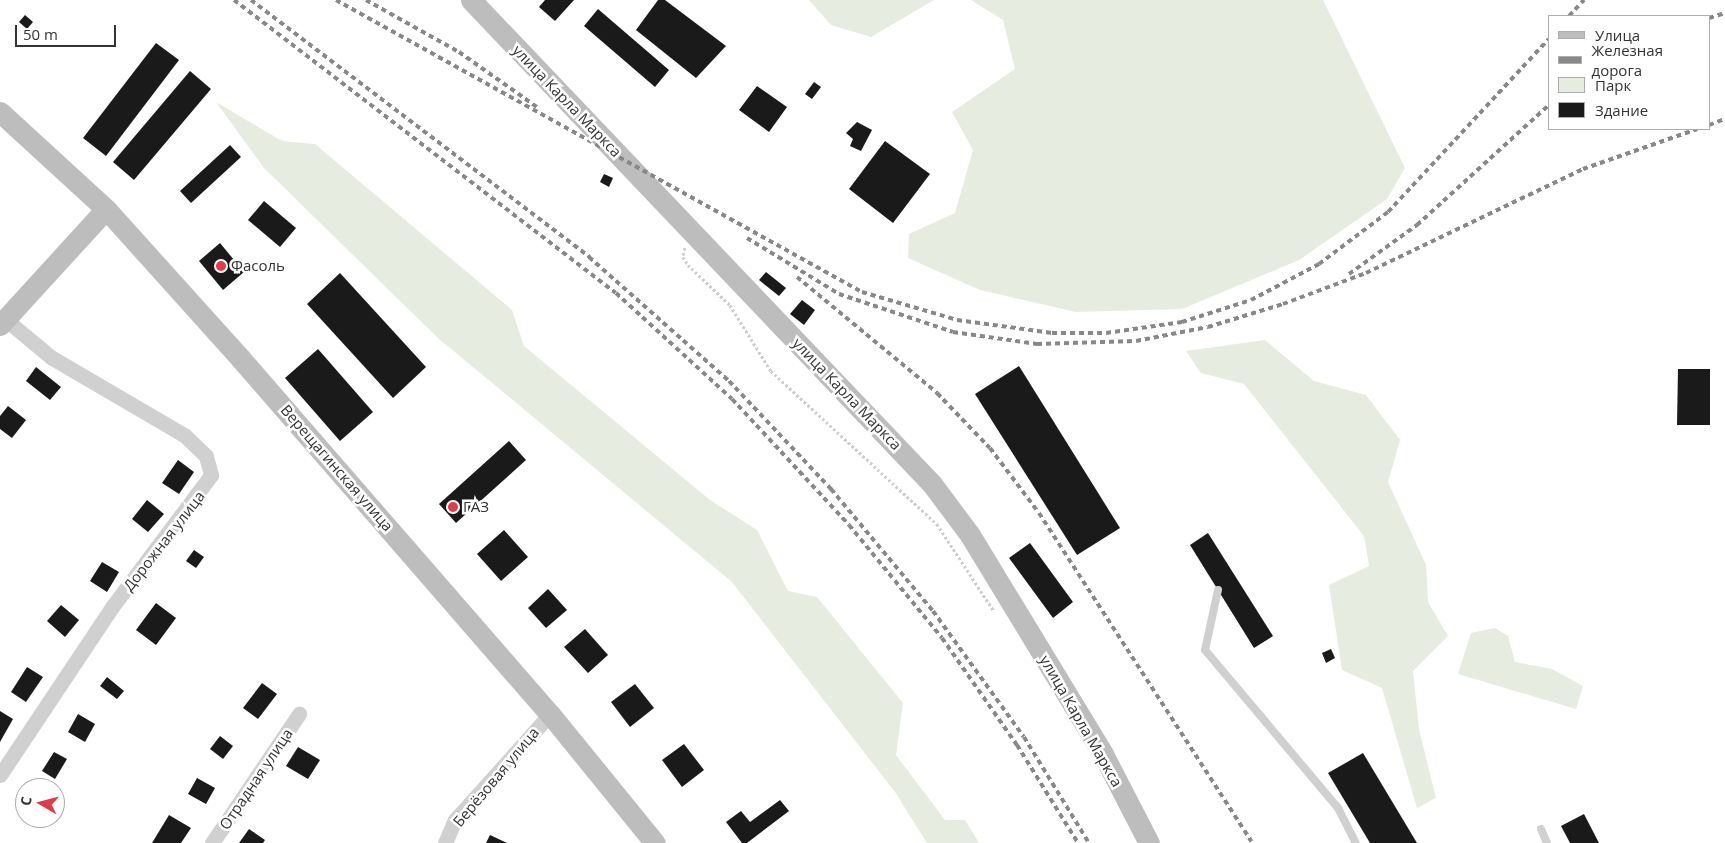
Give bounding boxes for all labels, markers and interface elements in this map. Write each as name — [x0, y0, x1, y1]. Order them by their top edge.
scale bar — [18, 15, 119, 47]
legend — [1548, 15, 1710, 130]
text: 50 m — [23, 24, 58, 44]
text: Улица — [1595, 25, 1640, 45]
text: Железная дорога — [1592, 40, 1663, 80]
street label: улица Карла Маркса — [509, 41, 625, 161]
text: Парк — [1595, 75, 1631, 95]
text: Здание — [1595, 100, 1648, 120]
place label: Фасоль — [231, 257, 285, 275]
marker: Фасоль — [215, 260, 227, 272]
street label: улица Карла Маркса — [789, 334, 905, 454]
street label: Верещагинская улица — [277, 401, 397, 535]
street label: Дорожная улица — [119, 487, 209, 595]
place label: ГАЗ — [463, 498, 489, 516]
marker: ГАЗ — [447, 501, 459, 513]
street label: улица Карла Маркса — [1036, 652, 1126, 790]
street label: Берёзовая улица — [449, 724, 543, 830]
street label: Отрадная улица — [215, 725, 297, 833]
north arrow — [15, 778, 65, 828]
text: С — [16, 795, 36, 807]

